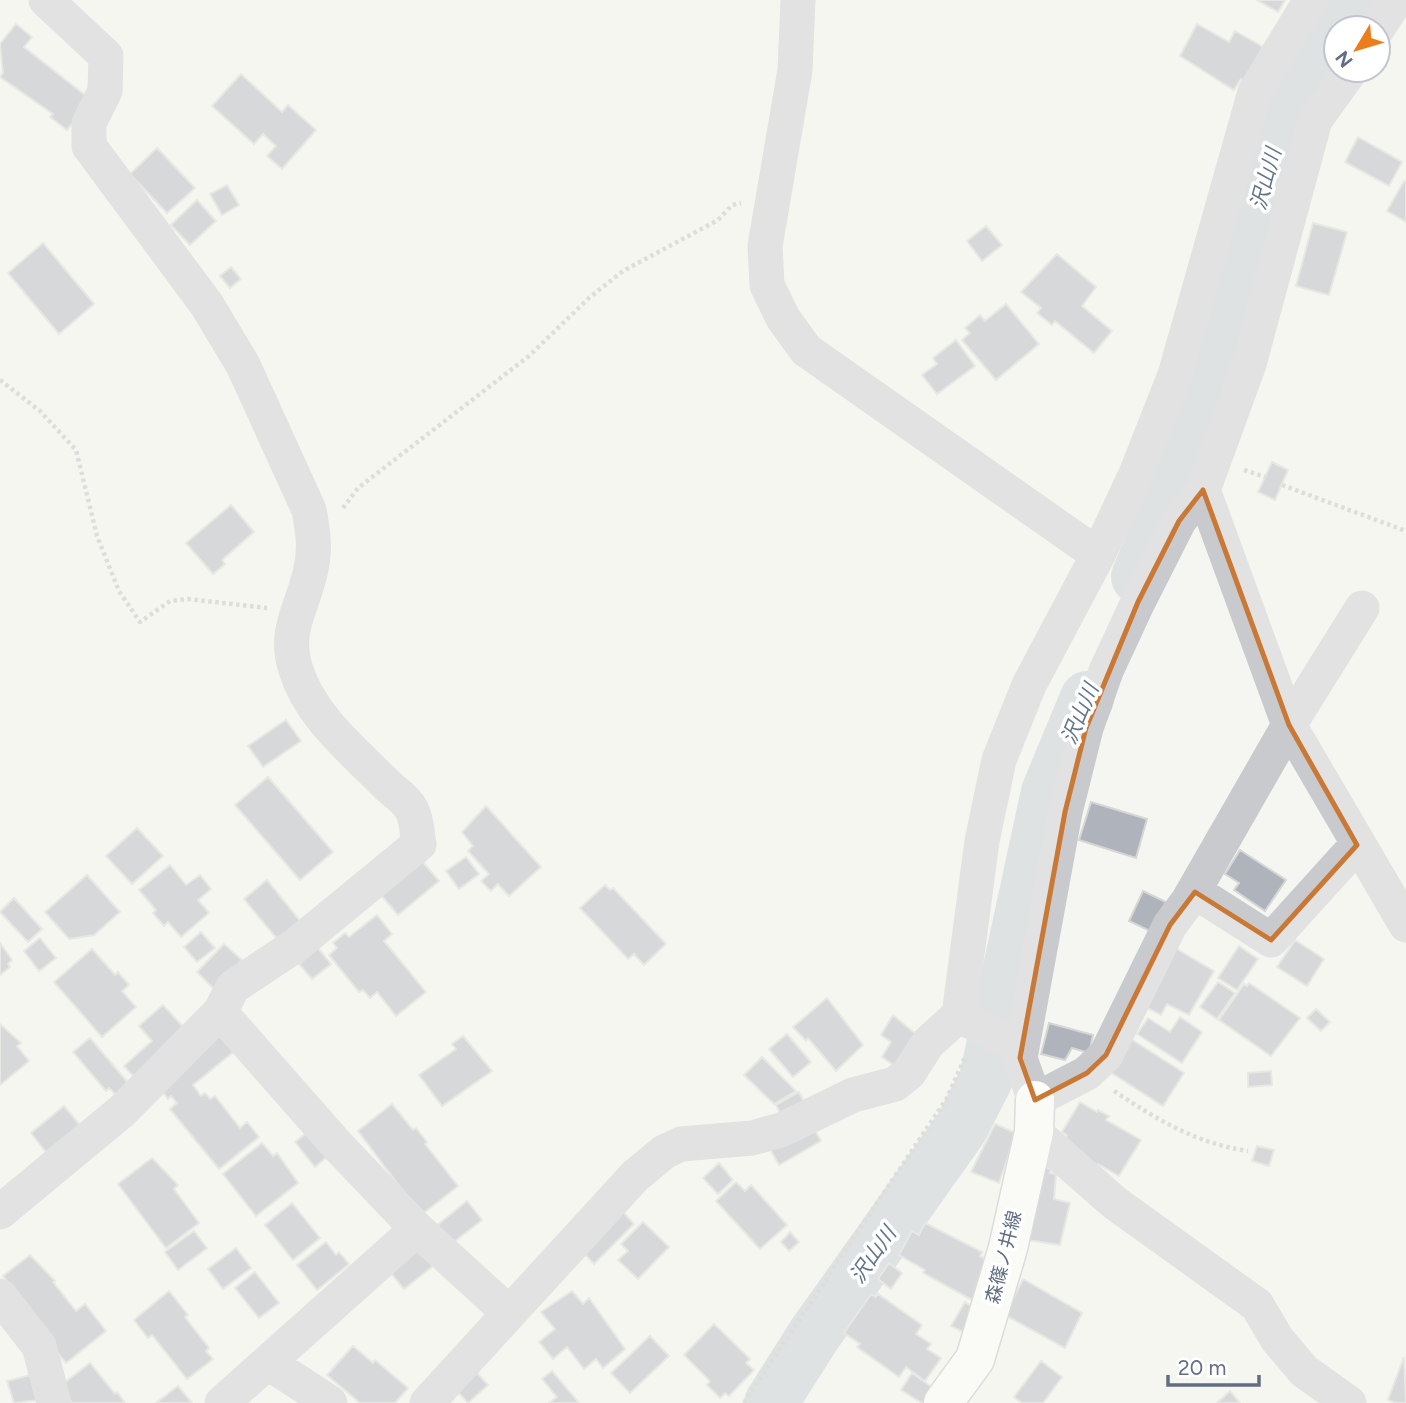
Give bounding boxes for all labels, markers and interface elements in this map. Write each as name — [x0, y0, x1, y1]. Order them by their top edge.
north arrow — [1322, 14, 1392, 84]
text: N — [1330, 46, 1358, 72]
water label: 沢山川 — [1245, 143, 1286, 213]
water label: 沢山川 — [1056, 678, 1104, 748]
street label: 森篠ノ井線 — [981, 1208, 1026, 1306]
water label: 沢山川 — [844, 1220, 902, 1288]
scale bar — [1168, 1344, 1259, 1388]
text: 20 m — [1178, 1355, 1226, 1380]

